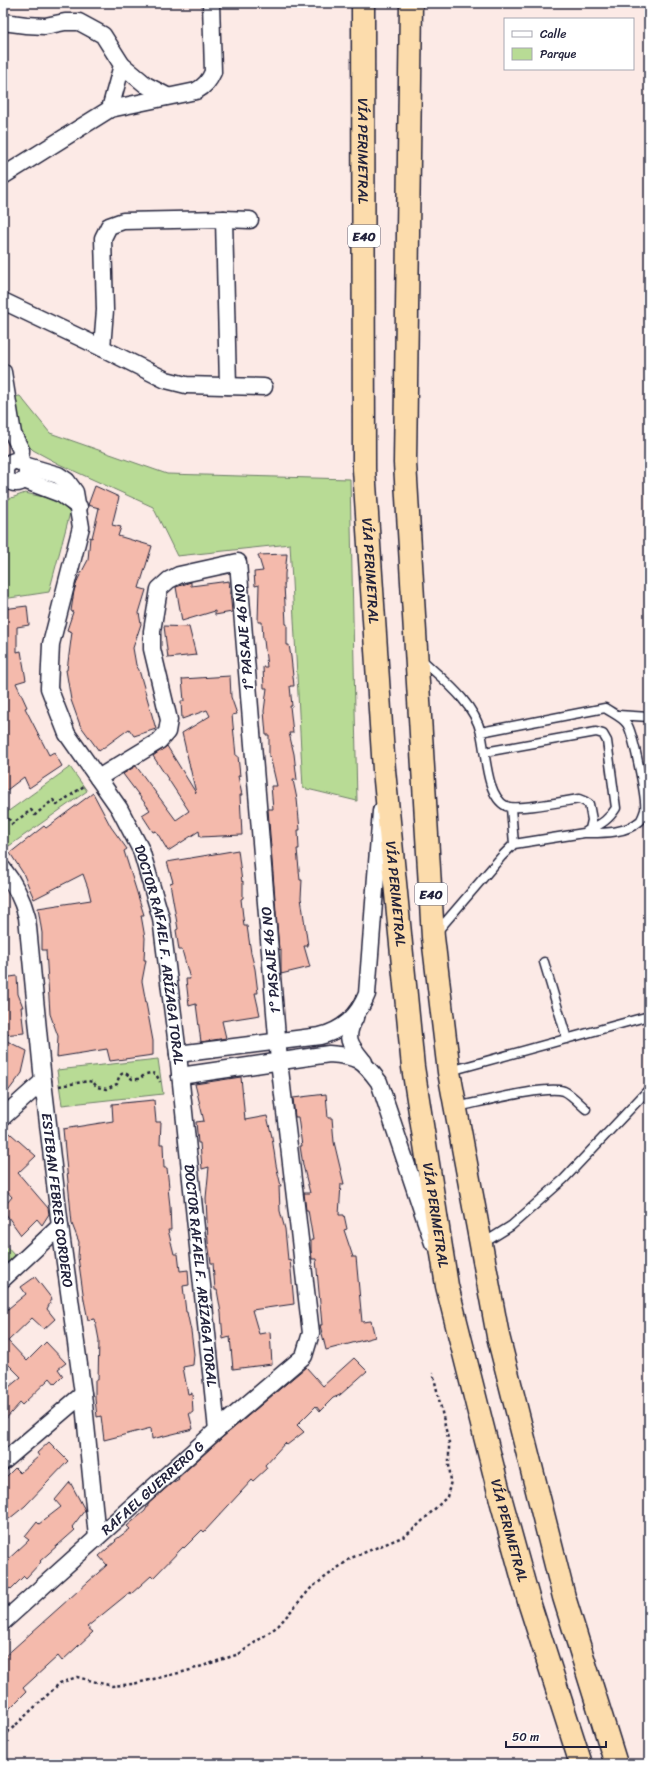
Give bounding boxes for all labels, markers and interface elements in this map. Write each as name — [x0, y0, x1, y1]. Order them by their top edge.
legend — [504, 18, 634, 70]
text: Calle — [540, 23, 567, 45]
text: Parque — [540, 43, 577, 65]
street label: VÍA PERIMETRAL — [351, 98, 376, 205]
road number: E40 — [348, 225, 380, 247]
street label: VÍA PERIMETRAL — [355, 517, 387, 625]
street label: 1° PASAJE 46 NO — [227, 583, 261, 691]
street label: DOCTOR RAFAEL F. ARÍZAGA TORAL — [127, 840, 192, 1066]
street label: VÍA PERIMETRAL — [378, 840, 414, 948]
road number: E40 — [415, 883, 447, 905]
street label: 1° PASAJE 46 NO — [254, 906, 288, 1014]
street label: ESTEBAN FEBRES CORDERO — [34, 1112, 81, 1289]
street label: VÍA PERIMETRAL — [416, 1161, 457, 1270]
street label: DOCTOR RAFAEL F. ARÍZAGA TORAL — [177, 1163, 225, 1388]
street label: RAFAEL GUERRERO G — [95, 1434, 211, 1541]
street label: VÍA PERIMETRAL — [484, 1476, 536, 1585]
scale bar — [506, 1723, 606, 1749]
text: 50 m — [512, 1726, 539, 1748]

